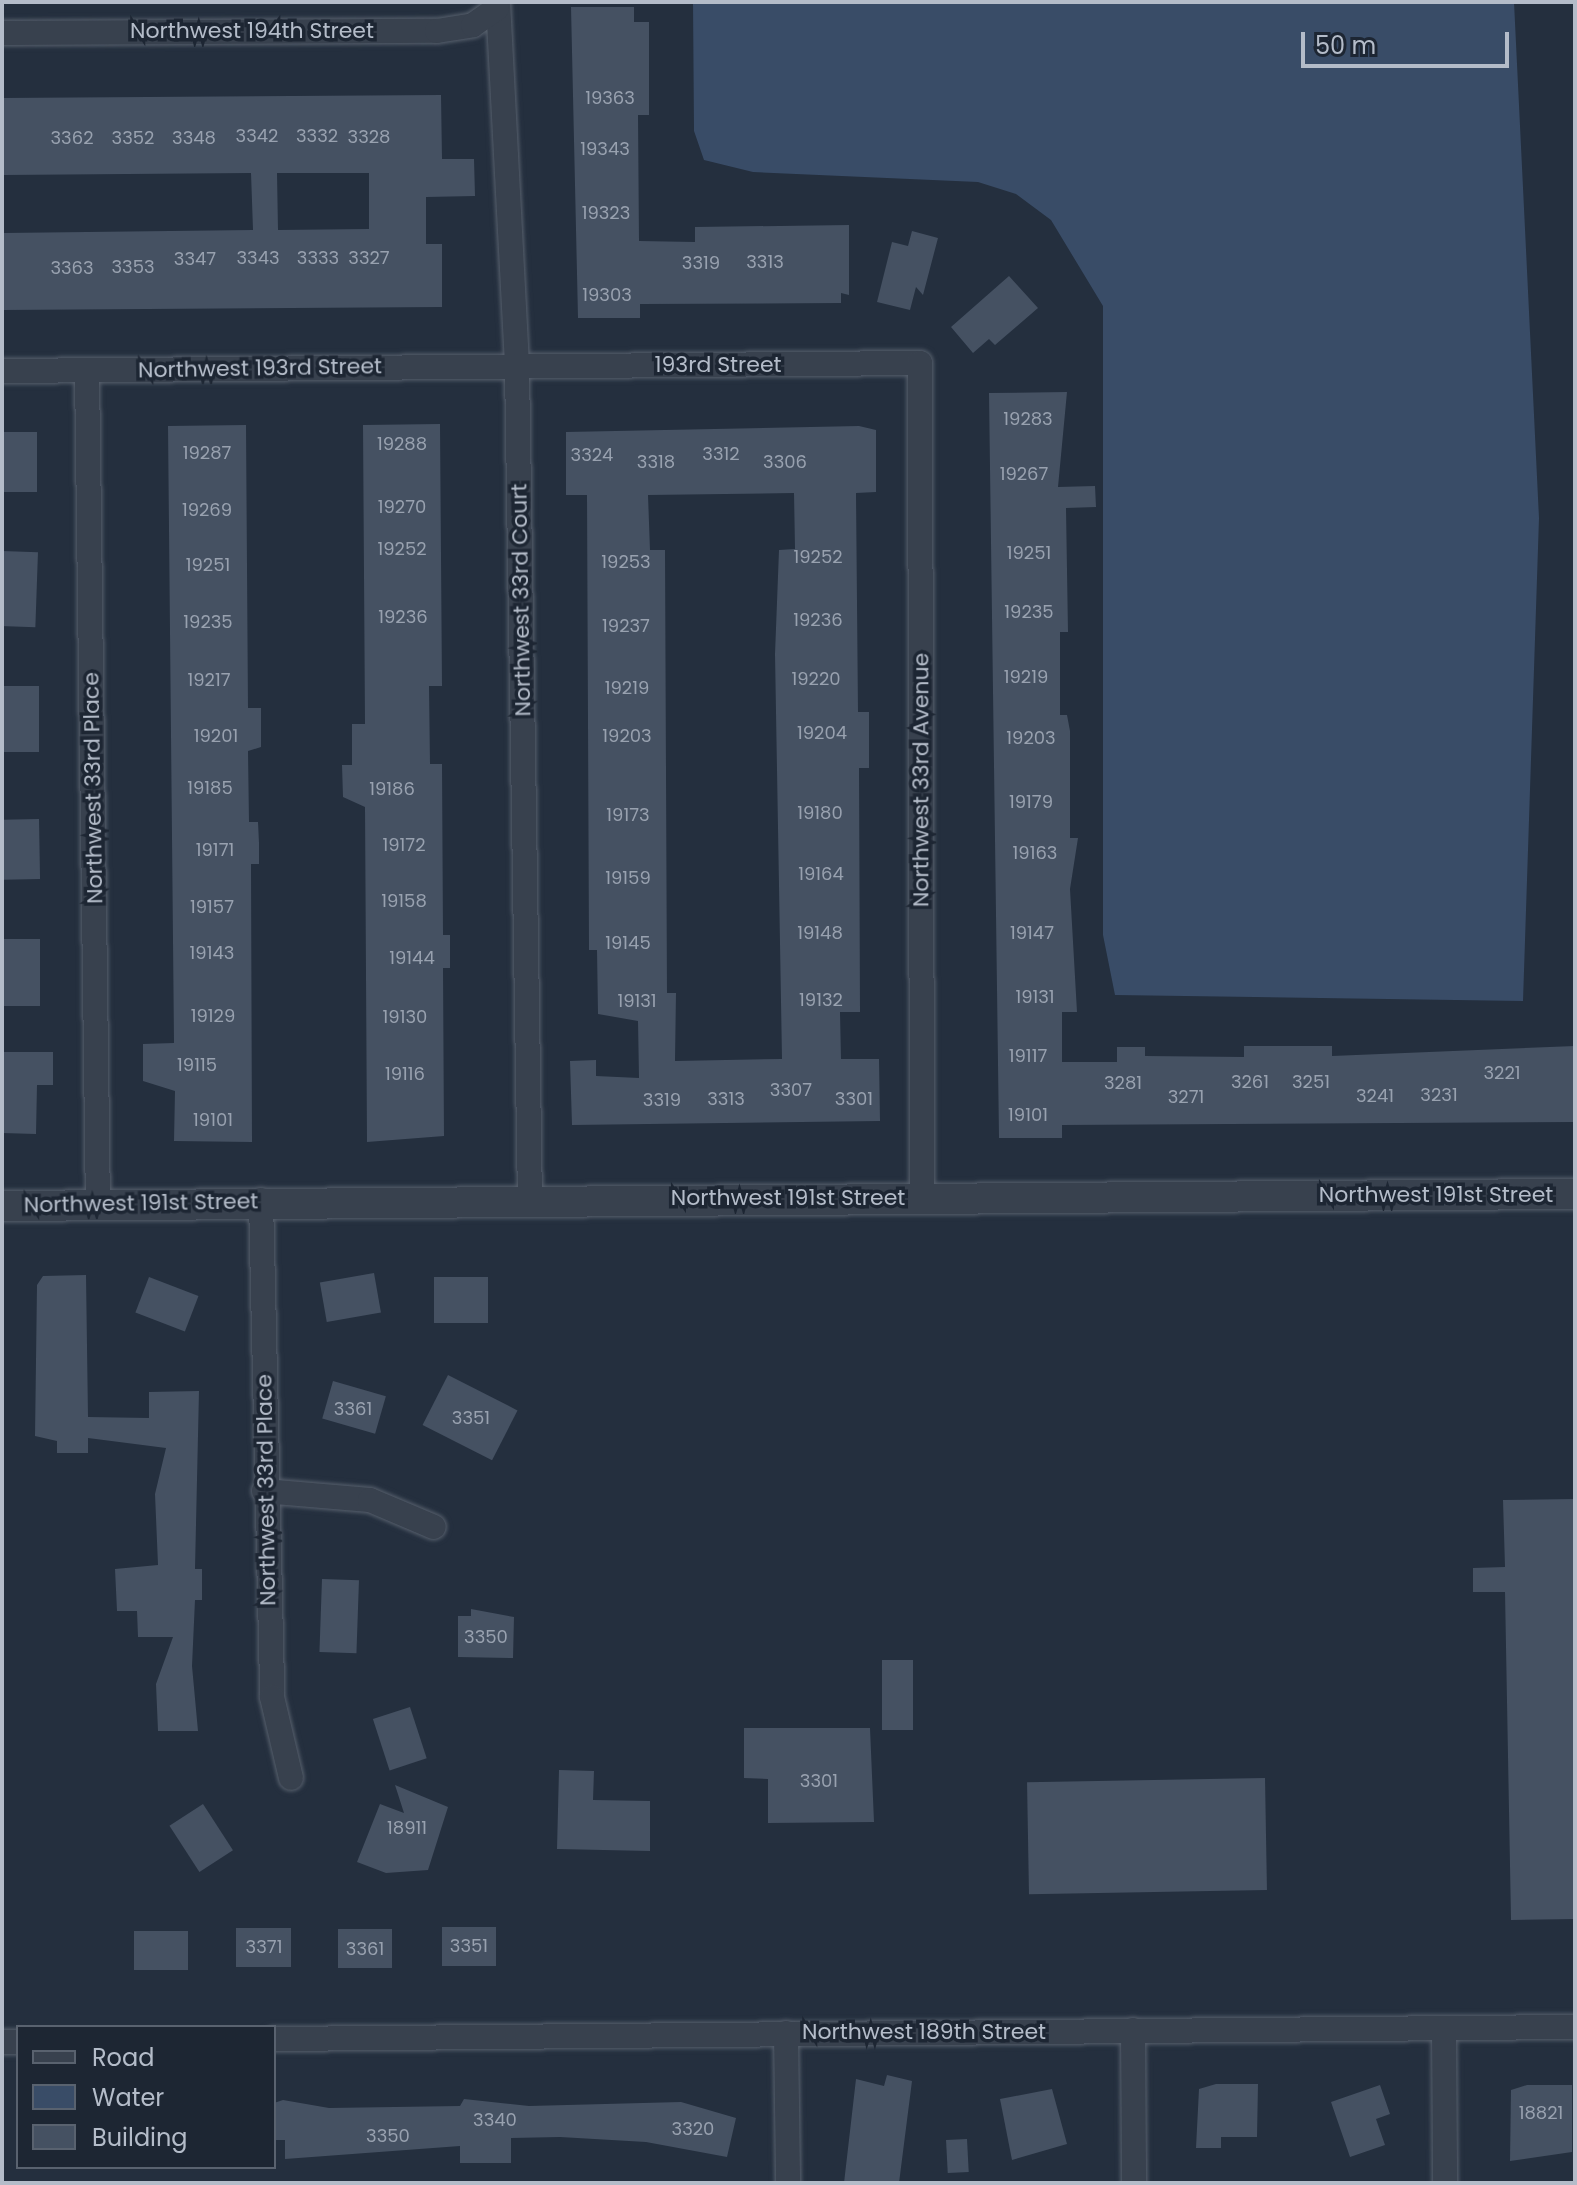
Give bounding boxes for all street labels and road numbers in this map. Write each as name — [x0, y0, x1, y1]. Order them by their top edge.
street label: Northwest 194th Street — [130, 18, 374, 44]
street label: 193rd Street — [654, 352, 782, 378]
street label: Northwest 193rd Street — [138, 353, 382, 383]
street label: Northwest 33rd Court — [506, 483, 536, 717]
street label: Northwest 33rd Avenue — [908, 653, 934, 907]
street label: Northwest 33rd Place — [78, 672, 108, 904]
street label: Northwest 191st Street — [1319, 1182, 1553, 1208]
street label: Northwest 191st Street — [671, 1185, 905, 1211]
street label: Northwest 191st Street — [23, 1188, 259, 1218]
street label: Northwest 33rd Place — [251, 1374, 281, 1606]
street label: Northwest 189th Street — [802, 2019, 1046, 2045]

